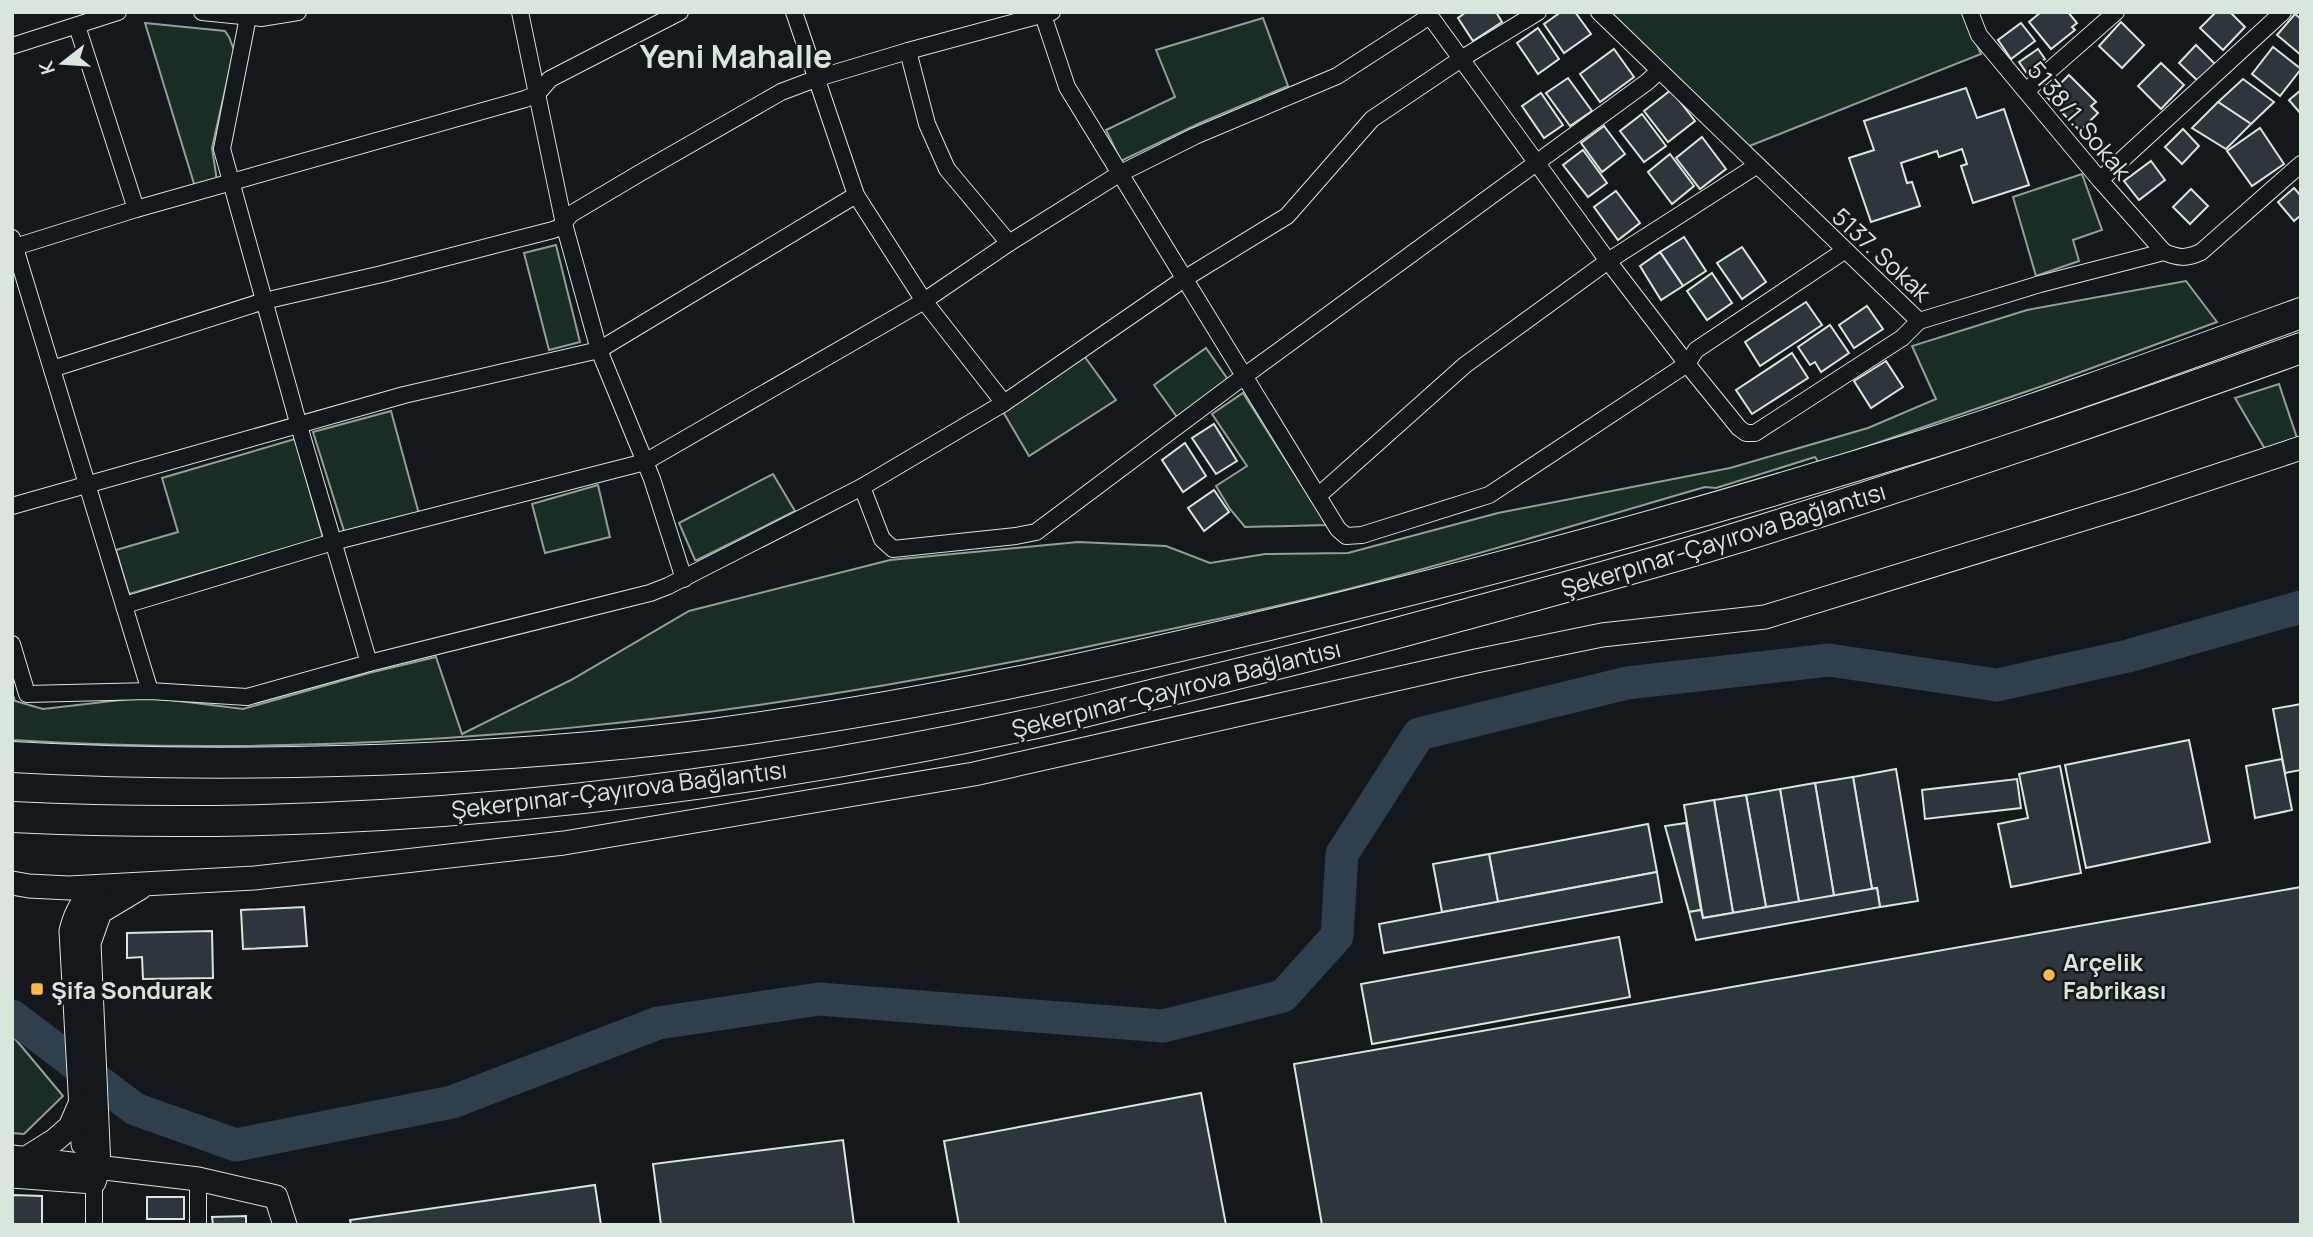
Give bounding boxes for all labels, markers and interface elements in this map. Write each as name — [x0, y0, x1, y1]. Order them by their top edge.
north arrow — [28, 28, 98, 98]
district label: Yeni Mahalle — [640, 34, 832, 78]
street label: 5138/1. Sokak — [2021, 54, 2140, 187]
text: K — [32, 58, 61, 78]
street label: 5137. Sokak — [1825, 200, 1939, 309]
street label: Şekerpınar-Çayırova Bağlantısı — [1557, 474, 1889, 604]
street label: Şekerpınar-Çayırova Bağlantısı — [1008, 631, 1344, 745]
street label: Şekerpınar-Çayırova Bağlantısı — [449, 752, 789, 826]
place label: Arçelik Fabrikası — [2063, 945, 2166, 1006]
marker: Arçelik Fabrikası — [2041, 967, 2057, 983]
place label: Şifa Sondurak — [51, 973, 213, 1006]
marker: Şifa Sondurak — [29, 981, 45, 997]

